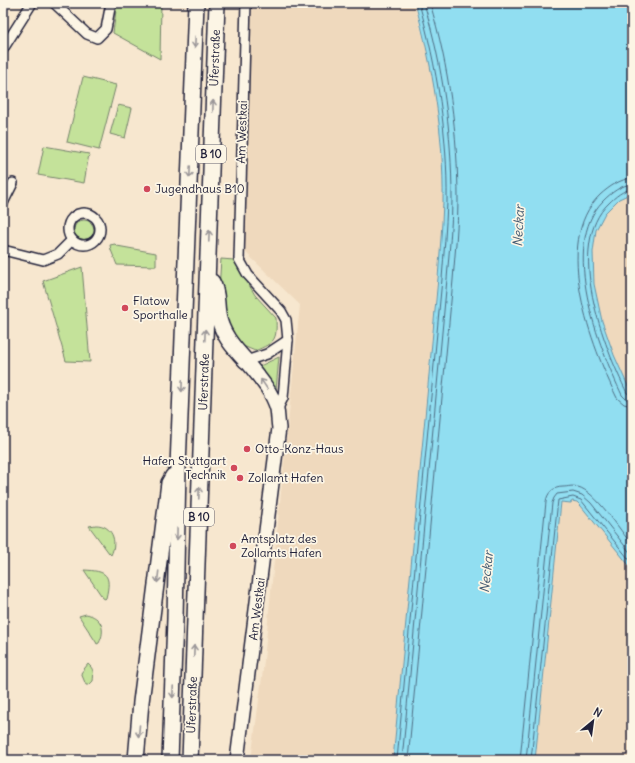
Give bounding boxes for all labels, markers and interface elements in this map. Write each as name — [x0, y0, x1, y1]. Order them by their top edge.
street label: Uferstraße — [206, 29, 223, 87]
one-way arrow — [191, 35, 198, 48]
one-way arrow — [209, 100, 217, 113]
street label: Am Westkai — [233, 100, 250, 164]
road number: B 10 — [196, 145, 226, 163]
one-way arrow — [186, 165, 194, 178]
place label: Jugendhaus B10 — [155, 181, 245, 196]
marker: Jugendhaus B10 — [142, 184, 152, 194]
water label: Neckar — [509, 203, 528, 247]
one-way arrow — [205, 230, 212, 243]
place label: Flatow Sporthalle — [133, 293, 188, 322]
marker: Flatow Sporthalle — [120, 303, 130, 313]
one-way arrow — [202, 329, 209, 342]
street label: Uferstraße — [195, 353, 212, 411]
one-way arrow — [178, 379, 185, 392]
one-way arrow — [260, 379, 268, 390]
place label: Otto-Konz-Haus — [255, 441, 344, 456]
marker: Otto-Konz-Haus — [242, 444, 252, 454]
place label: Hafen Stuttgart Technik — [143, 453, 226, 482]
marker: Hafen Stuttgart Technik — [229, 463, 239, 473]
place label: Zollamt Hafen — [248, 470, 323, 485]
marker: Zollamt Hafen — [235, 473, 245, 483]
one-way arrow — [196, 487, 203, 500]
road number: B 10 — [184, 508, 214, 526]
one-way arrow — [173, 527, 181, 540]
place label: Amtsplatz des Zollamts Hafen — [241, 531, 322, 560]
marker: Amtsplatz des Zollamts Hafen — [228, 541, 238, 551]
water label: Neckar — [476, 549, 497, 594]
one-way arrow — [154, 570, 161, 583]
street label: Am Westkai — [245, 577, 268, 641]
one-way arrow — [190, 645, 197, 658]
street label: Uferstraße — [183, 676, 200, 734]
one-way arrow — [169, 685, 177, 698]
north arrow — [573, 701, 613, 741]
text: N — [591, 704, 605, 720]
one-way arrow — [135, 724, 142, 737]

